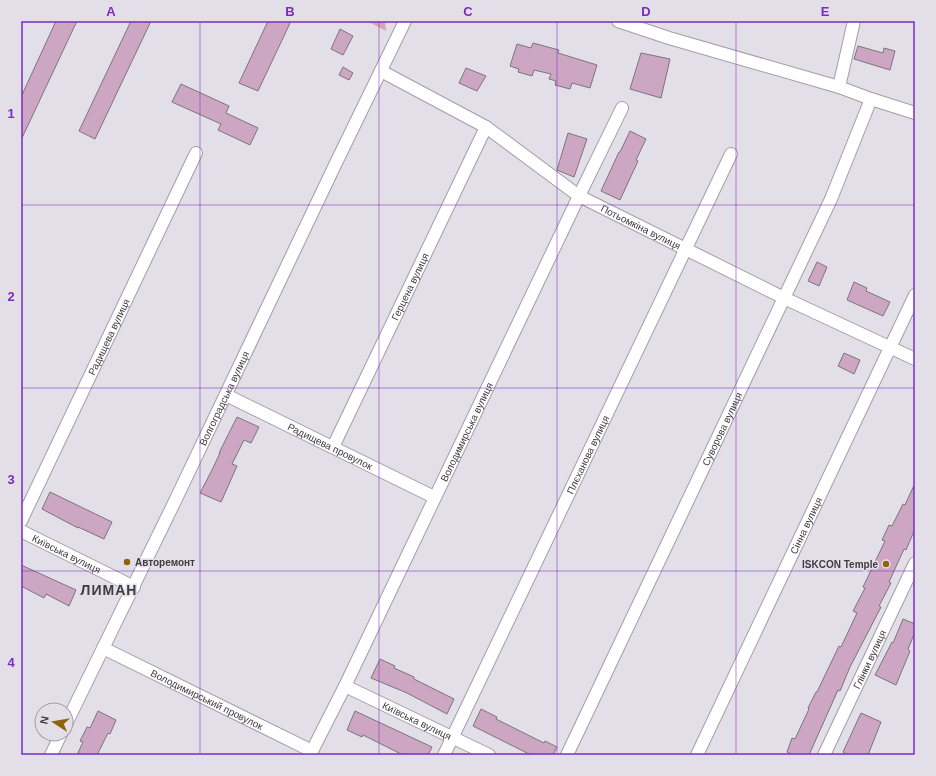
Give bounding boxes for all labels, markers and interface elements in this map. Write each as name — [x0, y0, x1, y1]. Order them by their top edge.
text: A — [106, 4, 116, 19]
text: B — [285, 4, 295, 19]
text: C — [463, 4, 473, 19]
text: D — [641, 4, 651, 19]
text: E — [821, 4, 830, 19]
text: 1 — [7, 106, 15, 121]
street label: Потьомкіна вулиця — [599, 203, 682, 252]
street label: Герцена вулиця — [389, 251, 431, 322]
text: 2 — [7, 289, 15, 304]
street label: Радищева вулиця — [86, 297, 132, 377]
street label: Волгоградська вулиця — [197, 350, 252, 447]
street label: Володимирська вулиця — [438, 381, 495, 483]
street label: Суворова вулиця — [700, 391, 744, 468]
street label: Плєханова вулиця — [565, 414, 611, 496]
street label: Радищева провулок — [286, 421, 375, 472]
text: 3 — [7, 472, 15, 487]
street label: Сінна вулиця — [788, 496, 824, 556]
street label: Київська вулиця — [30, 533, 103, 576]
marker: Авторемонт — [122, 557, 132, 567]
place label: Авторемонт — [135, 557, 195, 568]
place label: ISKCON Temple — [802, 559, 878, 570]
marker: ISKCON Temple — [881, 559, 891, 569]
district label: ЛИМАН — [81, 582, 137, 598]
street label: Глінки вулиця — [851, 628, 888, 691]
text: 4 — [7, 655, 15, 670]
street label: Володимирський провулок — [149, 667, 265, 732]
street label: Київська вулиця — [381, 700, 453, 742]
north arrow — [34, 702, 74, 742]
text: N — [38, 715, 51, 725]

